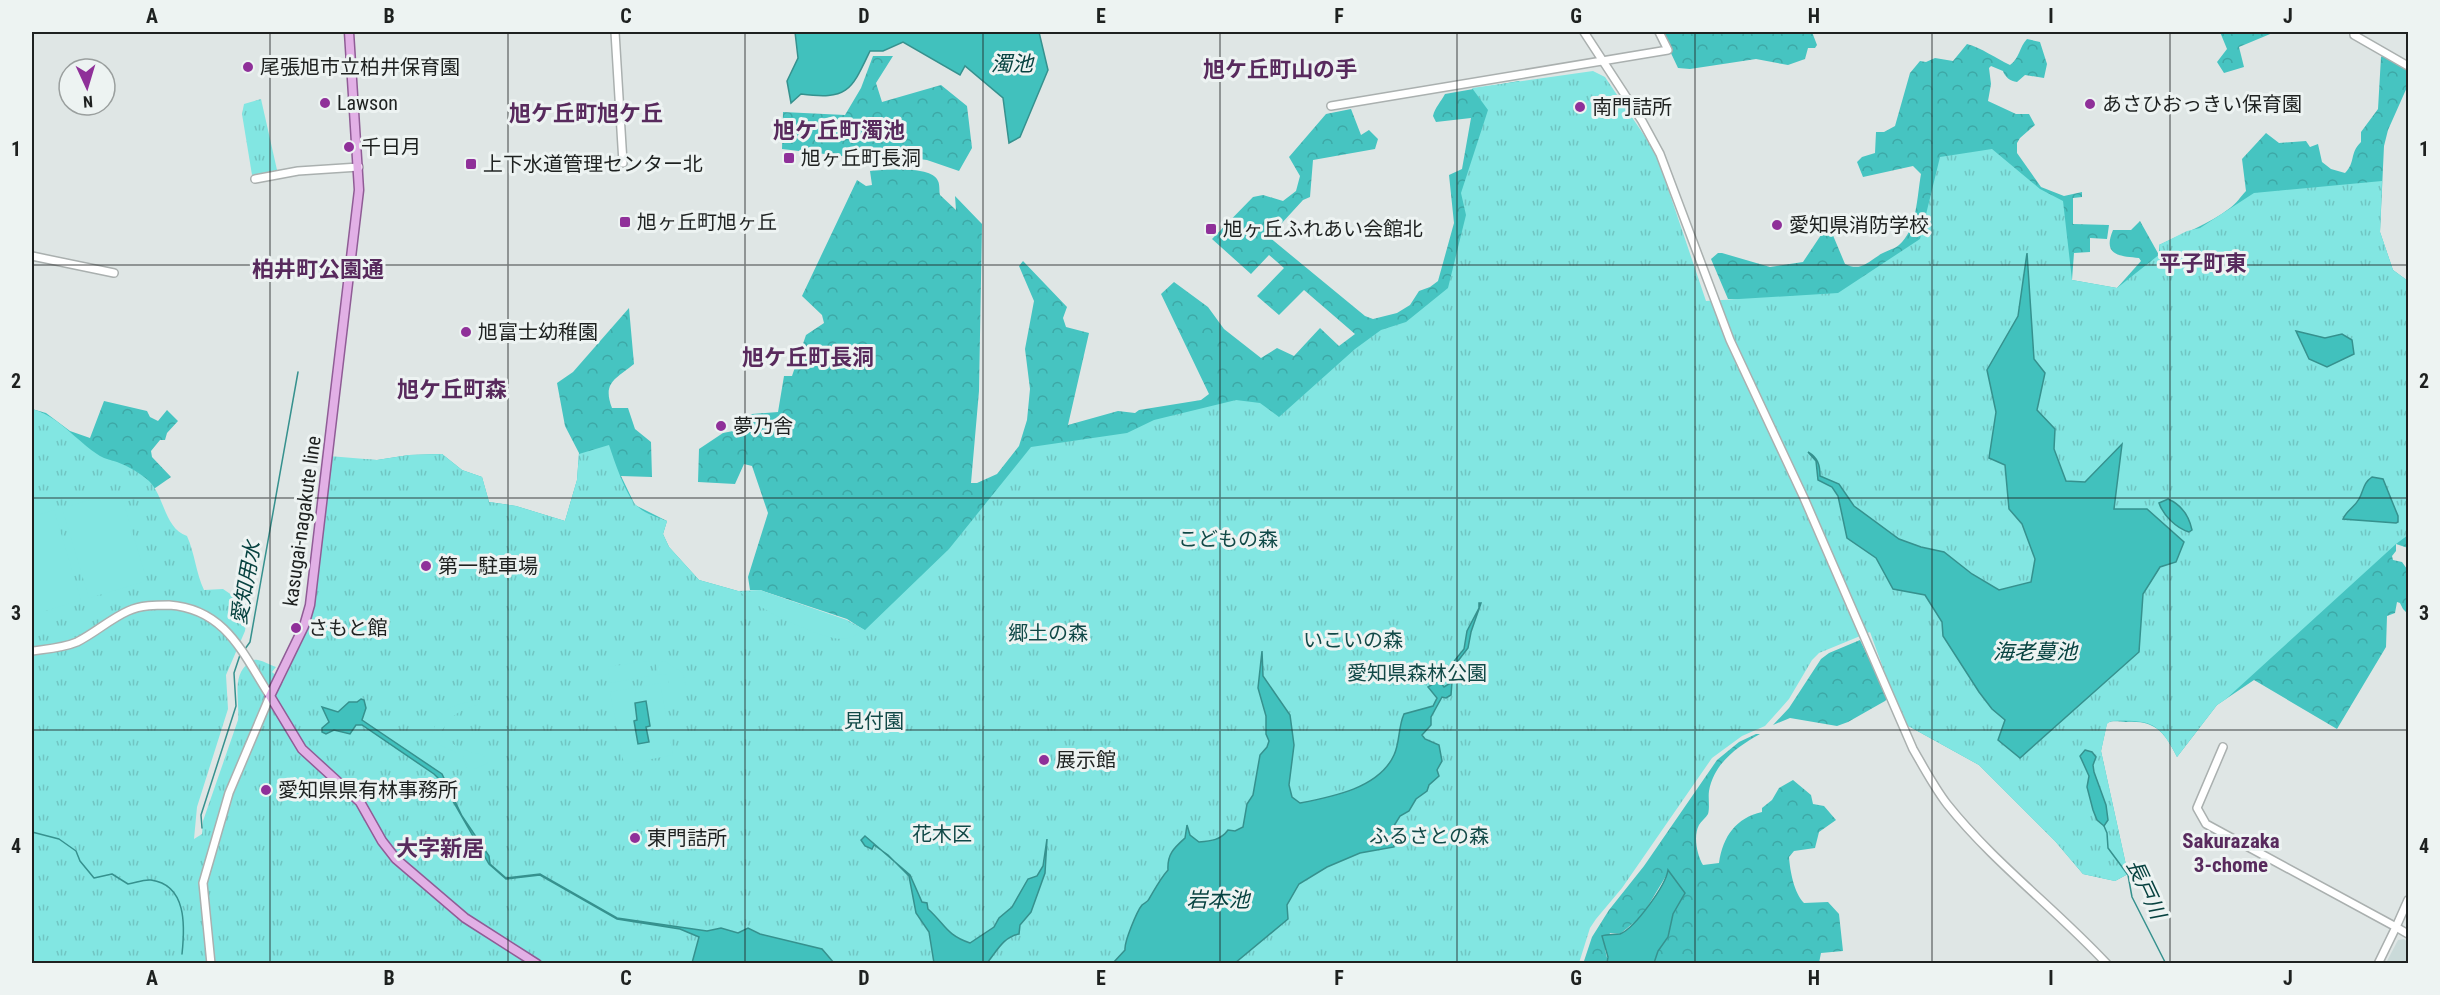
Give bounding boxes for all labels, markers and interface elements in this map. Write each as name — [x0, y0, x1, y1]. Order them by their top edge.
text: A — [146, 4, 158, 28]
text: B — [383, 4, 395, 28]
text: C — [620, 4, 632, 28]
text: D — [858, 4, 870, 28]
text: E — [1096, 4, 1106, 28]
text: F — [1334, 4, 1344, 28]
text: G — [1570, 4, 1582, 28]
text: H — [1808, 4, 1820, 28]
text: I — [2048, 4, 2054, 28]
text: J — [2283, 4, 2293, 28]
water label: 濁池 — [991, 52, 1035, 76]
place label: 尾張旭市立柏井保育園 — [260, 55, 460, 79]
north arrow — [57, 57, 117, 117]
district label: 旭ケ丘町山の手 — [1203, 57, 1357, 82]
marker: 尾張旭市立柏井保育園 — [241, 60, 255, 74]
place label: Lawson — [337, 91, 398, 115]
text: N — [82, 92, 94, 111]
place label: あさひおっきい保育園 — [2102, 92, 2302, 116]
place label: 南門詰所 — [1592, 95, 1672, 119]
marker: Lawson — [318, 96, 332, 110]
marker: あさひおっきい保育園 — [2083, 97, 2097, 111]
marker: 南門詰所 — [1573, 100, 1587, 114]
district label: 旭ケ丘町旭ケ丘 — [509, 101, 663, 126]
district label: 旭ケ丘町濁池 — [773, 118, 905, 143]
place label: 千日月 — [361, 135, 421, 159]
text: 1 — [11, 137, 21, 161]
text: 1 — [2419, 137, 2429, 161]
marker: 千日月 — [342, 140, 356, 154]
place label: 旭ヶ丘町長洞 — [801, 146, 921, 170]
marker: 旭ヶ丘町長洞 — [782, 151, 796, 165]
place label: 上下水道管理センター北 — [483, 152, 703, 176]
marker: 上下水道管理センター北 — [464, 157, 478, 171]
place label: 旭ヶ丘町旭ヶ丘 — [637, 210, 777, 234]
place label: 愛知県消防学校 — [1789, 213, 1929, 237]
marker: 旭ヶ丘町旭ヶ丘 — [618, 215, 632, 229]
place label: 旭ヶ丘ふれあい会館北 — [1223, 217, 1423, 241]
marker: 愛知県消防学校 — [1770, 218, 1784, 232]
marker: 旭ヶ丘ふれあい会館北 — [1204, 222, 1218, 236]
district label: 平子町東 — [2159, 251, 2247, 276]
district label: 柏井町公園通 — [252, 257, 384, 282]
place label: 旭富士幼稚園 — [478, 320, 598, 344]
marker: 旭富士幼稚園 — [459, 325, 473, 339]
district label: 旭ケ丘町長洞 — [742, 345, 874, 370]
text: 2 — [11, 369, 21, 393]
text: 2 — [2419, 369, 2429, 393]
district label: 旭ケ丘町森 — [397, 377, 507, 402]
place label: 夢乃舎 — [733, 414, 793, 438]
marker: 夢乃舎 — [714, 419, 728, 433]
street label: kasugai-nagakute line — [278, 434, 326, 608]
park label: こどもの森 — [1178, 527, 1278, 551]
water label: 愛知用水 — [227, 538, 265, 626]
place label: 第一駐車場 — [438, 554, 538, 578]
marker: 第一駐車場 — [419, 559, 433, 573]
text: 3 — [11, 601, 21, 625]
text: 3 — [2419, 601, 2429, 625]
place label: さもと館 — [308, 616, 388, 640]
marker: さもと館 — [289, 621, 303, 635]
park label: 郷土の森 — [1008, 621, 1088, 645]
park label: いこいの森 — [1303, 628, 1403, 652]
water label: 海老蔓池 — [1993, 640, 2079, 664]
park label: 愛知県森林公園 — [1347, 661, 1487, 685]
park label: 見付園 — [844, 709, 904, 733]
place label: 展示館 — [1056, 748, 1116, 772]
marker: 展示館 — [1037, 753, 1051, 767]
place label: 愛知県県有林事務所 — [278, 778, 458, 802]
marker: 愛知県県有林事務所 — [259, 783, 273, 797]
park label: 花木区 — [912, 822, 972, 846]
park label: ふるさとの森 — [1369, 824, 1489, 848]
place label: 東門詰所 — [647, 826, 727, 850]
district label: Sakurazaka 3-chome — [2182, 829, 2280, 877]
marker: 東門詰所 — [628, 831, 642, 845]
text: 4 — [11, 834, 21, 858]
text: 4 — [2419, 834, 2429, 858]
district label: 大字新居 — [396, 836, 484, 861]
water label: 長戸川 — [2122, 855, 2171, 924]
water label: 岩本池 — [1187, 888, 1251, 912]
text: A — [146, 966, 158, 990]
text: B — [383, 966, 395, 990]
text: C — [620, 966, 632, 990]
text: D — [858, 966, 870, 990]
text: E — [1096, 966, 1106, 990]
text: F — [1334, 966, 1344, 990]
text: G — [1570, 966, 1582, 990]
text: H — [1808, 966, 1820, 990]
text: I — [2048, 966, 2054, 990]
text: J — [2283, 966, 2293, 990]

